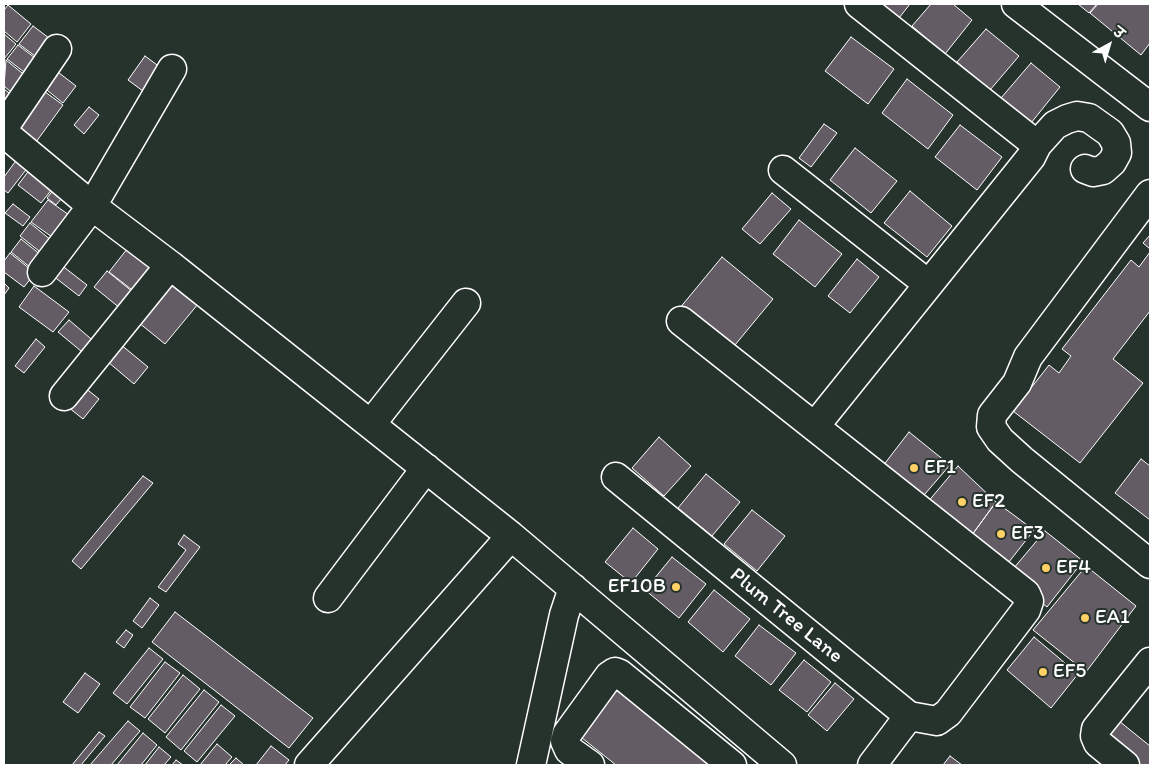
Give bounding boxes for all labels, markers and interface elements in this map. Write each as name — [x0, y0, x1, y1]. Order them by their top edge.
north arrow — [1084, 20, 1134, 70]
text: उ — [1110, 23, 1128, 42]
place label: EF1 — [924, 455, 956, 481]
marker: EF1 — [908, 462, 920, 474]
place label: EF2 — [972, 489, 1005, 515]
marker: EF2 — [956, 496, 968, 508]
place label: EF3 — [1011, 521, 1045, 547]
marker: EF3 — [995, 528, 1007, 540]
place label: EF4 — [1056, 555, 1091, 581]
marker: EF4 — [1040, 562, 1052, 574]
street label: Plum Tree Lane — [724, 563, 848, 669]
place label: EF10B — [608, 574, 666, 600]
marker: EF10B — [670, 581, 682, 593]
place label: EA1 — [1095, 605, 1130, 631]
marker: EA1 — [1079, 612, 1091, 624]
place label: EF5 — [1053, 659, 1086, 685]
marker: EF5 — [1037, 666, 1049, 678]

